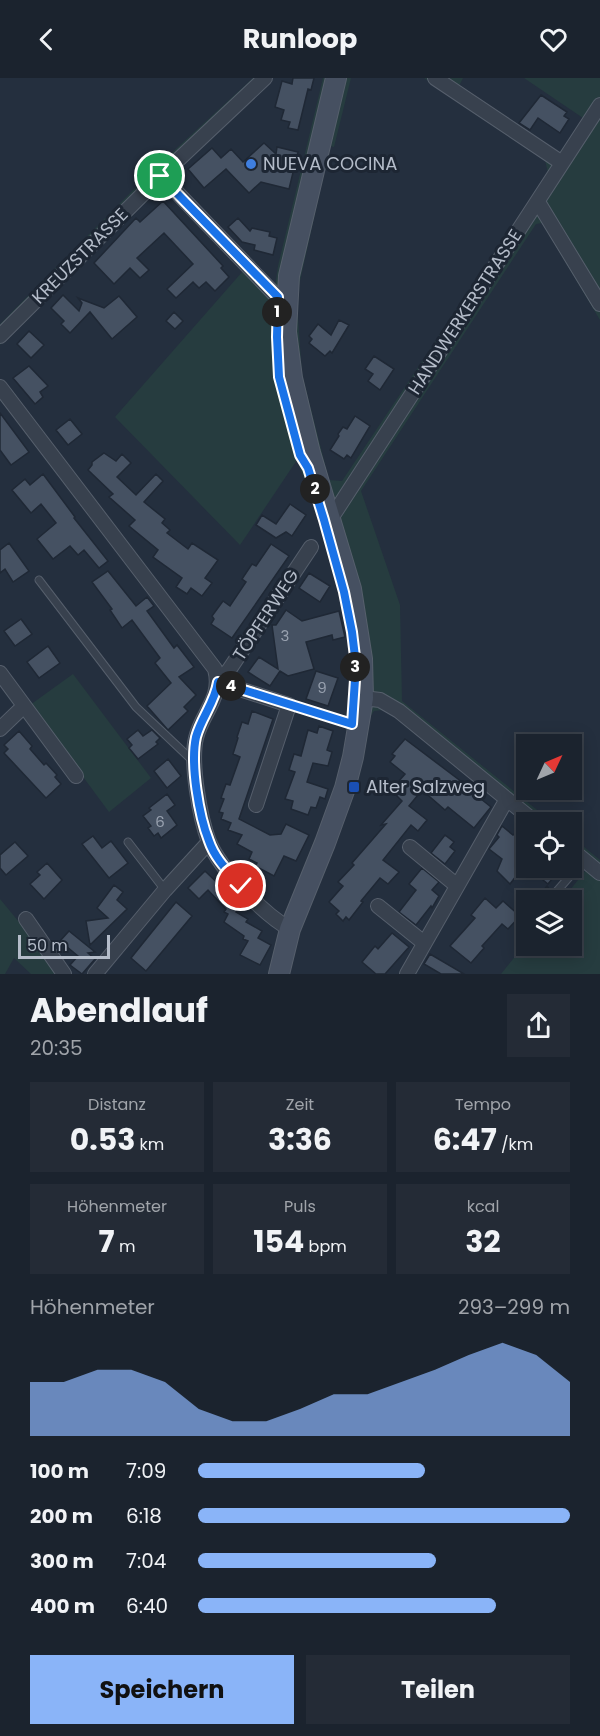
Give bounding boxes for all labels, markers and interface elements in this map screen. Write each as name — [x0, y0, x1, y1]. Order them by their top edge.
text: Runloop — [243, 20, 357, 57]
icon: back — [30, 23, 63, 56]
icon: heart — [537, 23, 570, 56]
pin — [134, 150, 185, 201]
place label: NUEVA COCINA — [263, 151, 397, 176]
marker: NUEVA COCINA — [244, 157, 258, 171]
icon: arrive — [143, 159, 176, 192]
street label: KREUZSTRASSE — [26, 202, 133, 309]
street label: HANDWERKERSTRASSE — [402, 224, 527, 399]
pin: 1 — [262, 297, 292, 327]
text: 1 — [274, 300, 280, 323]
pin: 2 — [300, 474, 330, 504]
text: 2 — [310, 477, 320, 500]
street label: TÖPFERWEG — [227, 564, 304, 665]
house number: 3 — [281, 625, 289, 646]
pin: 3 — [340, 652, 370, 682]
text: 3 — [350, 655, 360, 678]
pin: 4 — [216, 671, 246, 701]
text: 4 — [226, 674, 236, 697]
house number: 9 — [317, 677, 327, 698]
north arrow — [516, 734, 582, 800]
map controls — [516, 734, 582, 956]
place label: Alter Salzweg — [366, 774, 485, 799]
marker: Alter Salzweg — [347, 780, 361, 794]
house number: 6 — [155, 811, 165, 832]
button: locate — [516, 812, 582, 878]
pin — [215, 860, 266, 911]
icon: check — [224, 869, 257, 902]
button: layers — [516, 890, 582, 956]
scale bar — [18, 932, 110, 959]
text: 50 m — [27, 934, 68, 957]
text: Abendlauf — [30, 987, 208, 1034]
button: share — [507, 994, 570, 1057]
text: 20:35 — [30, 1034, 83, 1062]
text: Distanz — [88, 1093, 146, 1116]
text: Zeit — [286, 1093, 314, 1116]
text: Tempo — [455, 1093, 511, 1116]
text: 0.53 — [70, 1118, 135, 1161]
text: 3:36 — [268, 1118, 332, 1161]
text: 6:47 — [433, 1118, 497, 1161]
text: km — [135, 1133, 164, 1156]
text: /km — [497, 1133, 533, 1156]
text: Höhenmeter — [67, 1195, 167, 1218]
text: Puls — [284, 1195, 316, 1218]
text: kcal — [467, 1195, 499, 1218]
text: 7 — [99, 1220, 115, 1263]
text: 154 — [253, 1220, 304, 1263]
text: 32 — [465, 1220, 501, 1263]
text: m — [115, 1235, 135, 1258]
text: bpm — [304, 1235, 347, 1258]
text: Höhenmeter — [30, 1293, 155, 1321]
text: 293–299 m — [458, 1293, 570, 1321]
text: 100 m — [30, 1457, 89, 1485]
text: 7:09 — [126, 1457, 166, 1485]
text: 200 m — [30, 1502, 93, 1530]
text: 6:18 — [126, 1502, 162, 1530]
text: 300 m — [30, 1547, 94, 1575]
text: 7:04 — [126, 1547, 166, 1575]
text: 400 m — [30, 1592, 95, 1620]
text: 6:40 — [126, 1592, 168, 1620]
button: Speichern — [30, 1655, 294, 1724]
button: Teilen — [306, 1655, 570, 1724]

